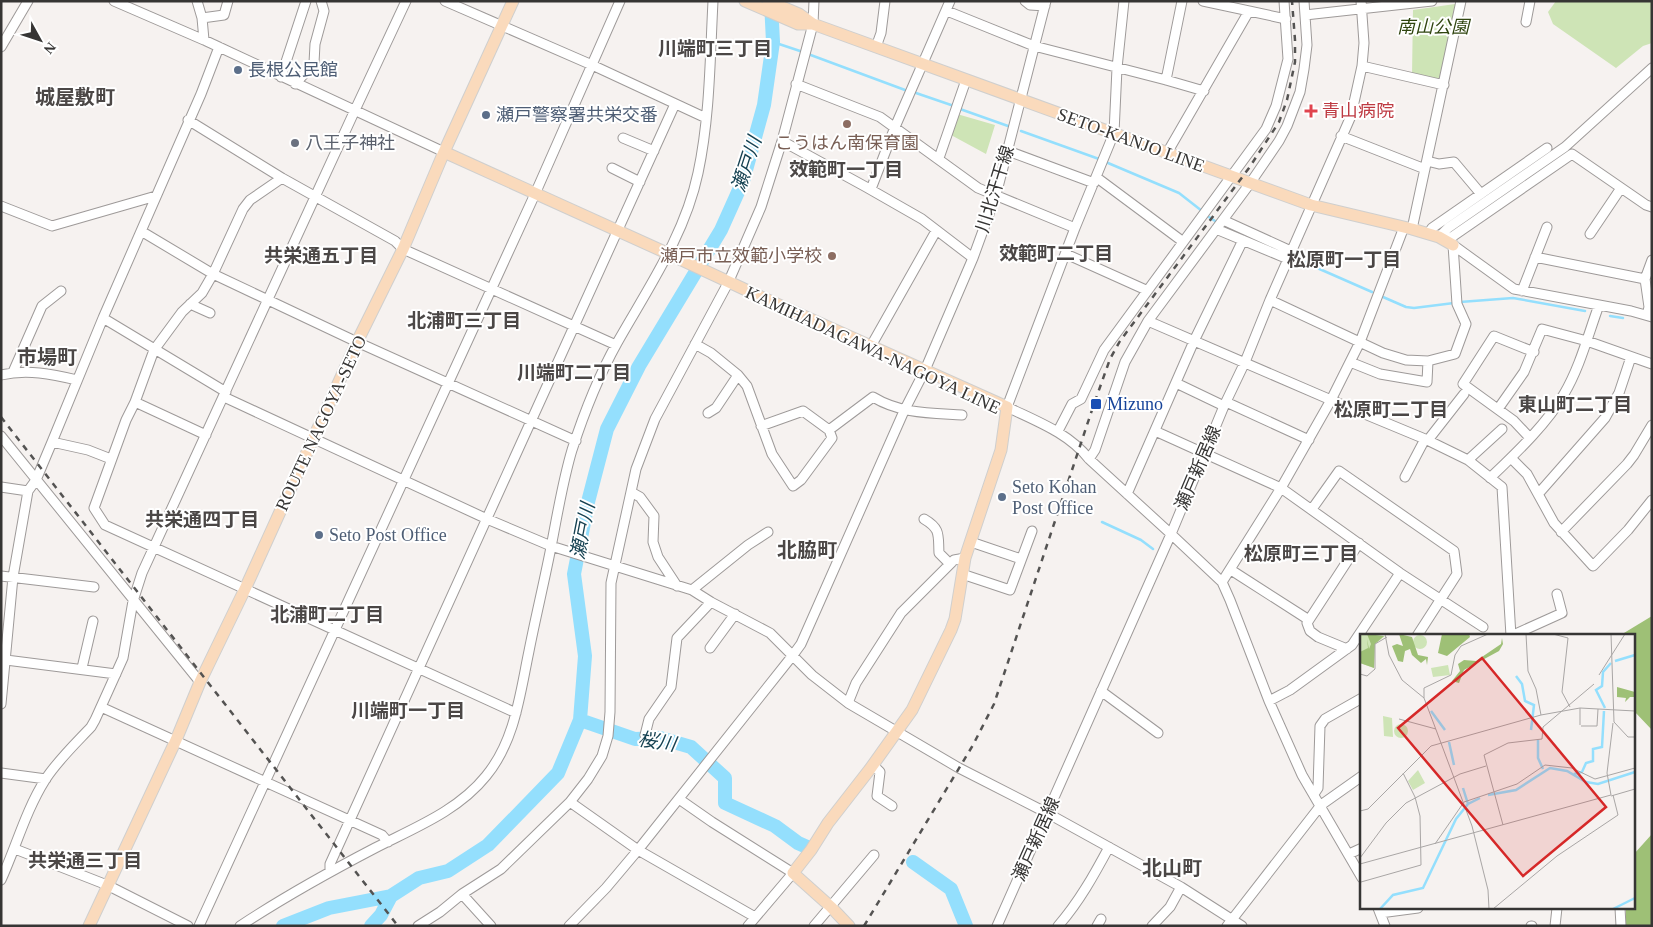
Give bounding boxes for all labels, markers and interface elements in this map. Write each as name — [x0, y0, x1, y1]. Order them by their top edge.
north arrow — [15, 15, 65, 65]
park label: 南山公園 — [1397, 17, 1472, 37]
district label: 川端町三丁目 — [658, 38, 772, 59]
text: N — [41, 39, 59, 57]
place label: 長根公民館 — [248, 60, 338, 80]
marker: 長根公民館 — [232, 64, 244, 76]
district label: 城屋敷町 — [35, 86, 115, 108]
place label: 青山病院 — [1322, 101, 1394, 121]
street label: SETO-KANJO LINE — [1055, 104, 1207, 176]
marker: 青山病院 — [1304, 104, 1318, 118]
place label: 瀬戸警察署共栄交番 — [496, 105, 658, 125]
marker: 瀬戸警察署共栄交番 — [480, 109, 492, 121]
marker: こうはん南保育園 — [841, 118, 853, 130]
water label: 瀬戸川 — [728, 132, 766, 195]
place label: 八王子神社 — [305, 133, 395, 153]
place label: こうはん南保育園 — [775, 133, 919, 153]
marker: 八王子神社 — [289, 137, 301, 149]
street label: 川北汗干線 — [972, 143, 1018, 235]
district label: 效範町一丁目 — [789, 159, 903, 180]
district label: 效範町二丁目 — [999, 243, 1113, 264]
district label: 共栄通五丁目 — [264, 245, 378, 266]
place label: 瀬戸市立效範小学校 — [660, 246, 822, 266]
district label: 松原町一丁目 — [1287, 249, 1401, 270]
marker: 瀬戸市立效範小学校 — [826, 250, 838, 262]
street label: KAMIHADAGAWA-NAGOYA LINE — [742, 282, 1004, 418]
district label: 北浦町三丁目 — [407, 310, 521, 331]
street label: ROUTE NAGOYA-SETO — [272, 332, 370, 514]
district label: 市場町 — [17, 346, 77, 368]
district label: 川端町二丁目 — [517, 362, 631, 383]
place label: Mizuno — [1107, 394, 1163, 414]
district label: 東山町二丁目 — [1518, 394, 1632, 415]
marker: Mizuno — [1089, 397, 1103, 411]
district label: 松原町二丁目 — [1334, 399, 1448, 420]
street label: 瀬戸新居線 — [1171, 423, 1225, 513]
place label: Seto Kohan Post Office — [1012, 477, 1097, 518]
marker: Seto Kohan Post Office — [996, 491, 1008, 503]
water label: 瀬戸川 — [567, 499, 599, 561]
district label: 共栄通四丁目 — [145, 509, 259, 530]
place label: Seto Post Office — [329, 525, 447, 545]
marker: Seto Post Office — [313, 529, 325, 541]
district label: 北脇町 — [777, 539, 837, 561]
district label: 松原町三丁目 — [1244, 543, 1358, 564]
district label: 北浦町二丁目 — [270, 604, 384, 625]
inset map — [1360, 634, 1636, 910]
district label: 川端町一丁目 — [351, 700, 465, 721]
water label: 桜川 — [637, 728, 679, 755]
street label: 瀬戸新居線 — [1009, 794, 1063, 884]
district label: 共栄通三丁目 — [28, 850, 142, 871]
district label: 北山町 — [1142, 857, 1202, 879]

